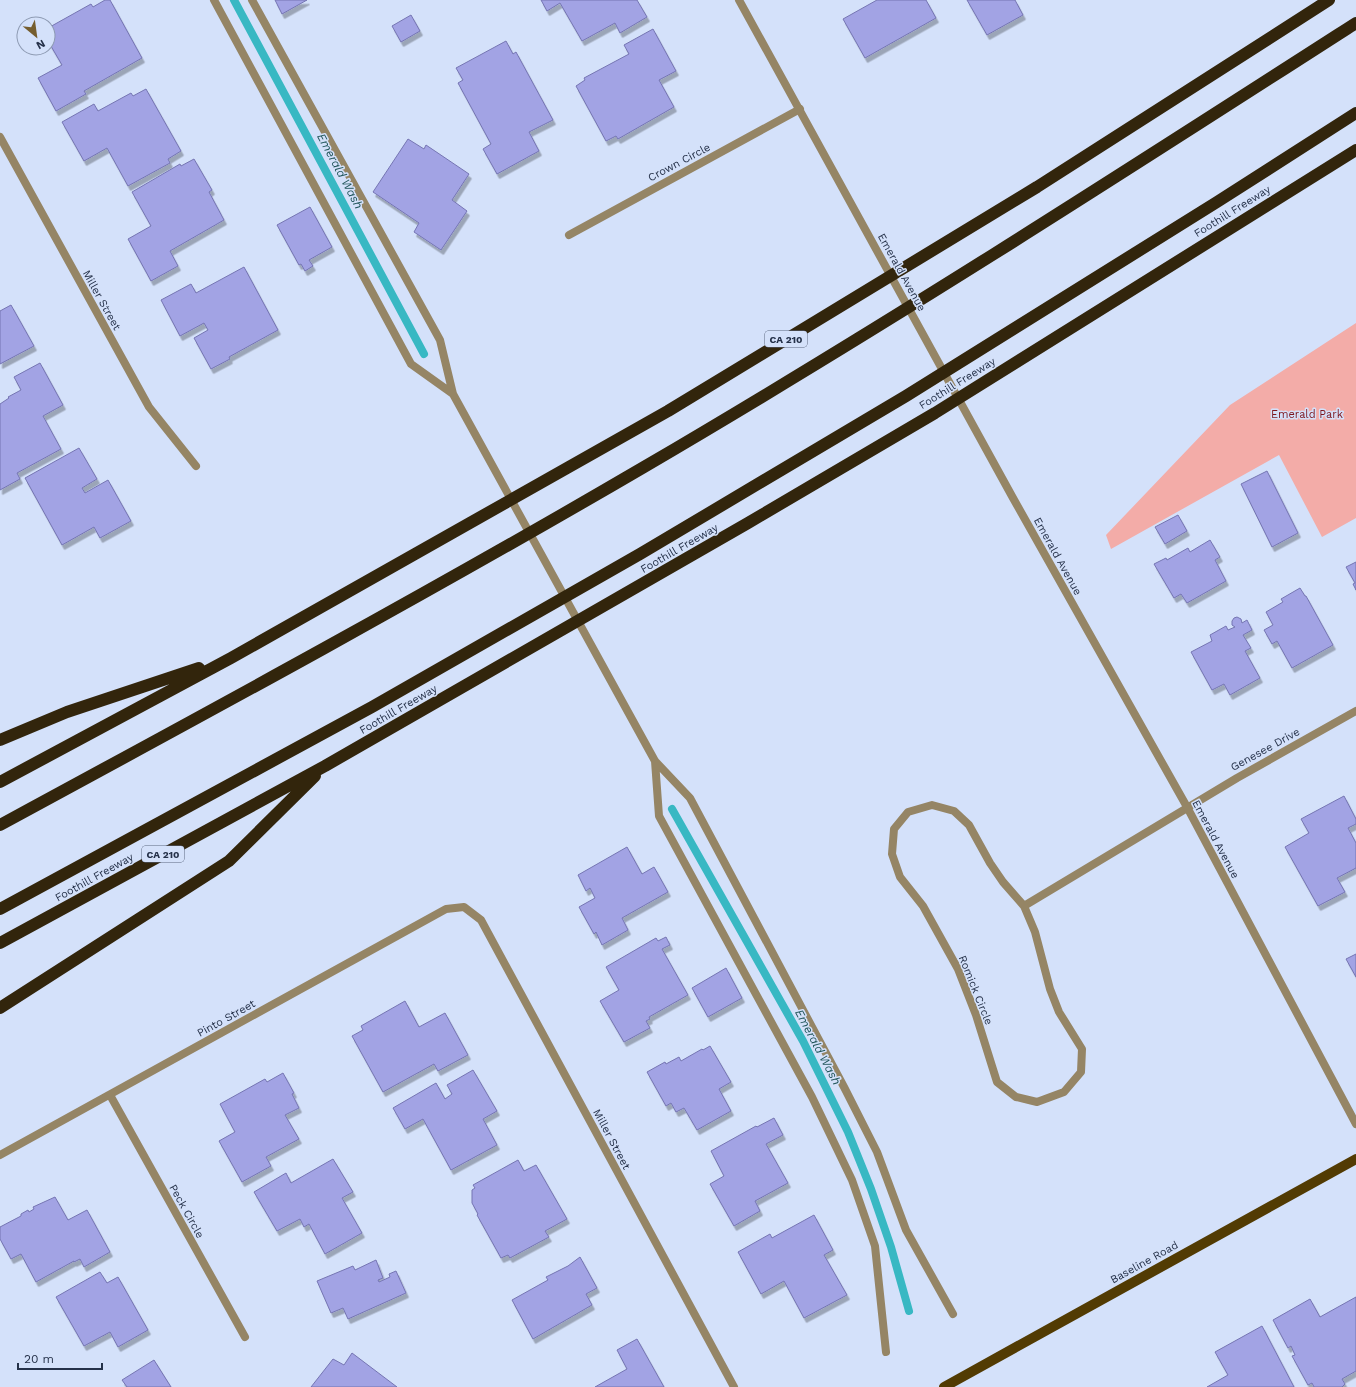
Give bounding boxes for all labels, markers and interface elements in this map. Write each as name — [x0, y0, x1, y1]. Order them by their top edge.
north arrow — [16, 16, 56, 56]
text: N — [34, 37, 47, 52]
water label: Emerald Wash — [314, 131, 366, 211]
street label: Crown Circle — [646, 141, 713, 184]
street label: Foothill Freeway — [1192, 183, 1273, 240]
street label: Emerald Avenue — [875, 231, 928, 313]
street label: Miller Street — [80, 268, 124, 333]
road number: CA 210 — [765, 331, 807, 347]
street label: Foothill Freeway — [917, 355, 998, 412]
park label: Emerald Park — [1271, 408, 1343, 421]
street label: Emerald Avenue — [1031, 515, 1084, 597]
street label: Foothill Freeway — [638, 521, 721, 576]
street label: Foothill Freeway — [357, 682, 440, 737]
street label: Genesee Drive — [1228, 725, 1302, 774]
street label: Emerald Avenue — [1189, 798, 1242, 881]
road number: CA 210 — [142, 846, 184, 862]
street label: Foothill Freeway — [53, 850, 136, 904]
street label: Romick Circle — [956, 954, 995, 1027]
street label: Pinto Street — [195, 997, 258, 1040]
water label: Emerald Wash — [792, 1007, 844, 1087]
street label: Miller Street — [590, 1107, 633, 1172]
street label: Peck Circle — [166, 1182, 207, 1240]
street label: Baseline Road — [1108, 1238, 1180, 1286]
scale bar — [18, 1345, 102, 1371]
text: 20 m — [24, 1352, 54, 1366]

